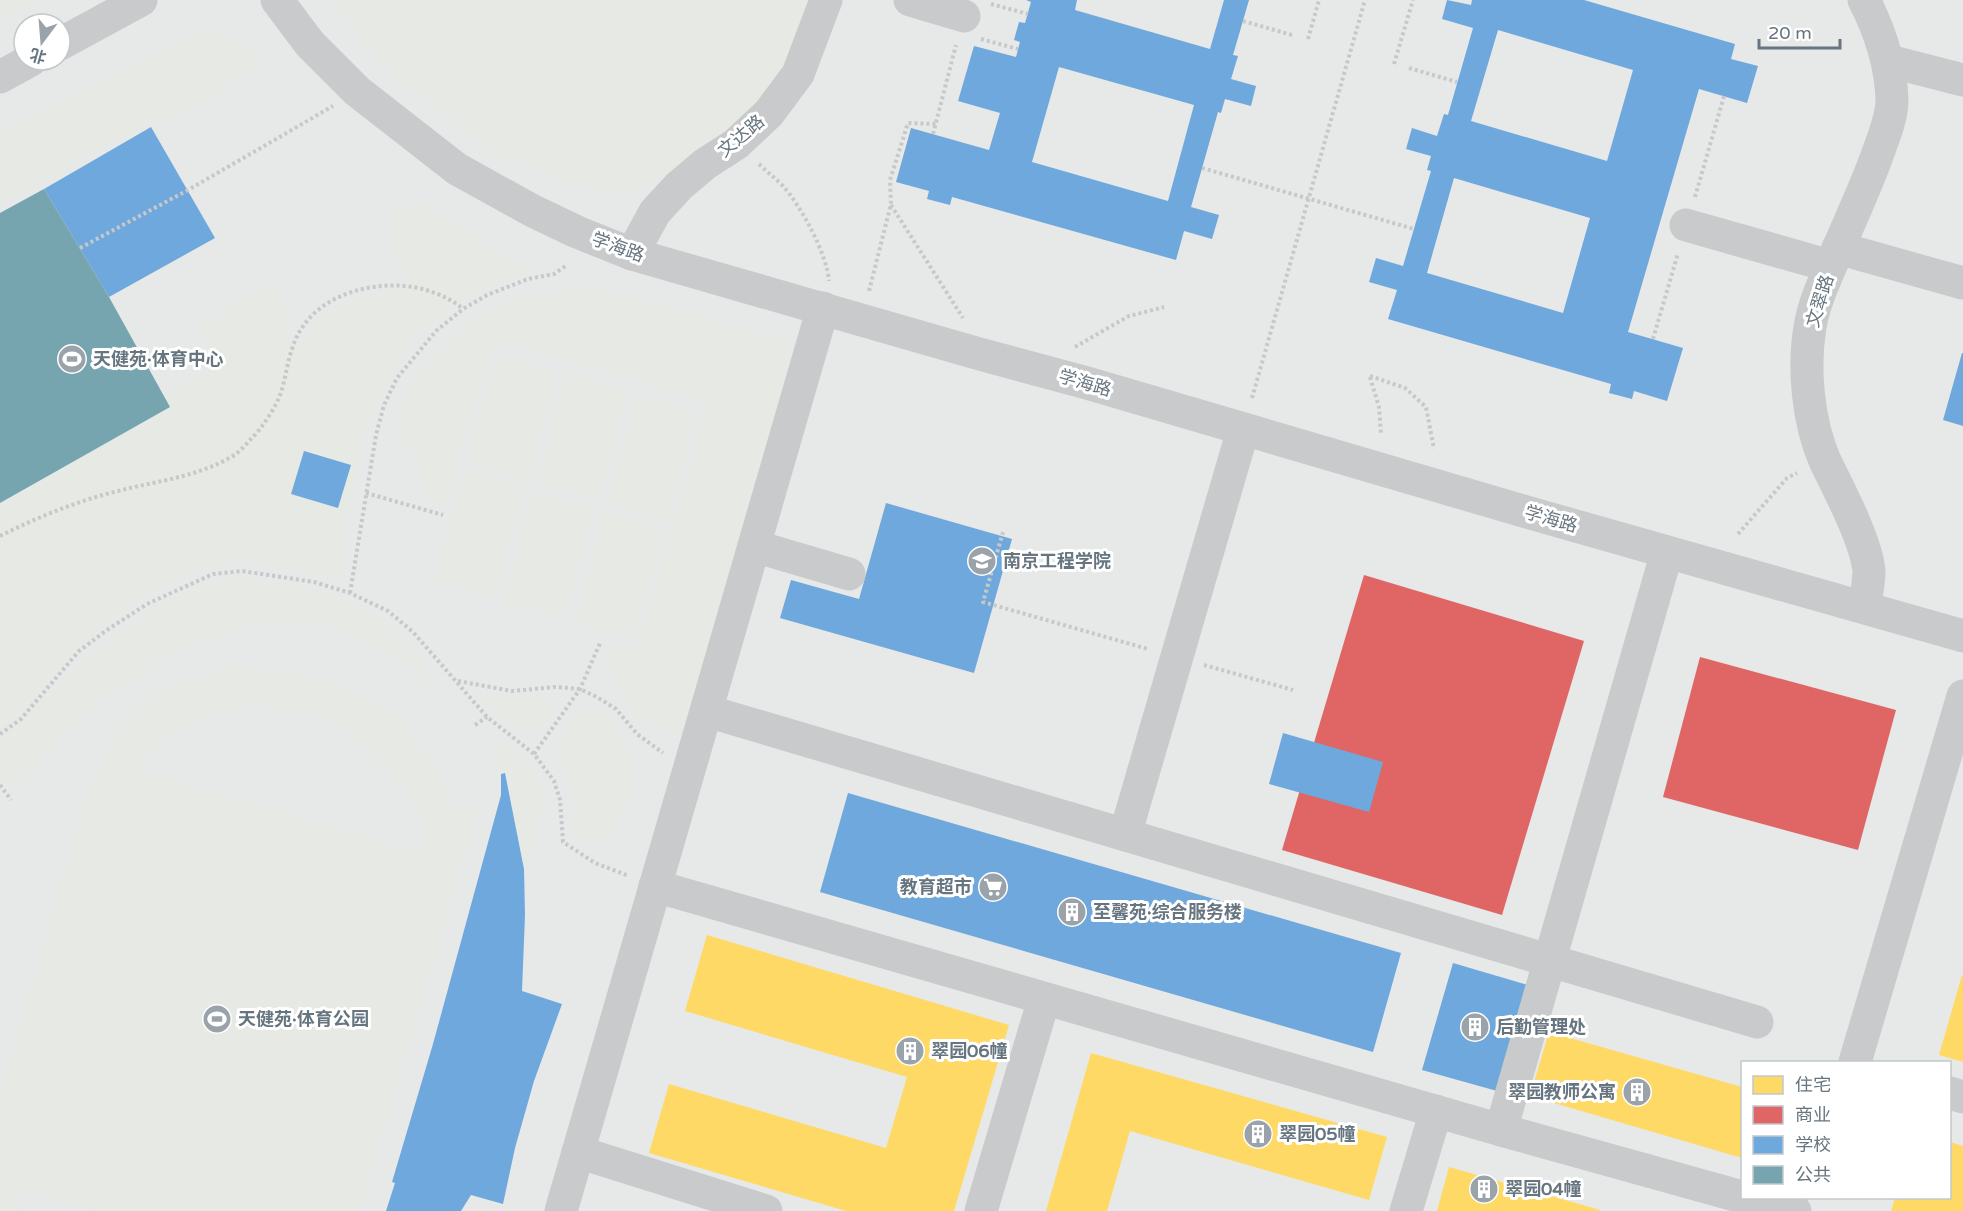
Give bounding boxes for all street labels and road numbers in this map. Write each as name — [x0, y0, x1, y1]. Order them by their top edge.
street label: 文达路 — [713, 110, 769, 162]
street label: 学海路 — [589, 227, 647, 267]
street label: 文翠路 — [1802, 272, 1838, 330]
street label: 学海路 — [1056, 365, 1114, 401]
street label: 学海路 — [1522, 501, 1580, 537]

